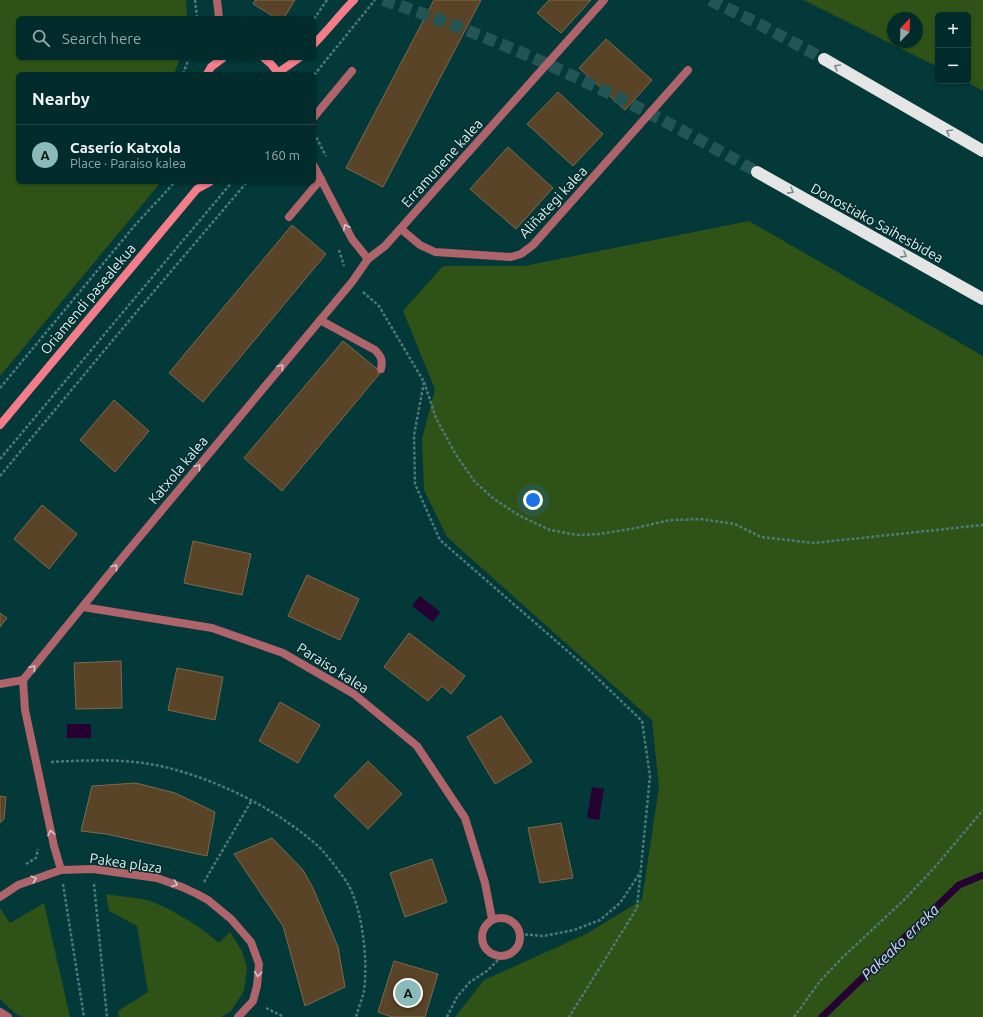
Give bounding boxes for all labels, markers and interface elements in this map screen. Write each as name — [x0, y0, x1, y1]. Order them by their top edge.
north arrow — [887, 12, 923, 48]
map controls — [935, 12, 971, 84]
button: + — [935, 12, 971, 48]
search box — [16, 16, 316, 60]
icon: search — [30, 27, 52, 49]
text: Search here — [62, 30, 141, 47]
button: − — [935, 48, 971, 84]
one-way arrow — [834, 64, 841, 71]
text: Nearby — [32, 89, 90, 108]
street label: Erramunene kalea — [398, 116, 486, 210]
one-way arrow — [946, 129, 953, 136]
text: Caserío Katxola — [70, 139, 181, 156]
text: A — [40, 148, 50, 162]
text: 160 m — [264, 148, 300, 162]
text: Place · Paraiso kalea — [70, 156, 186, 170]
street label: Aliñategi kalea — [516, 163, 590, 241]
street label: Donostiako Saihesbidea — [808, 180, 946, 266]
one-way arrow — [787, 187, 794, 194]
one-way arrow — [343, 224, 351, 232]
street label: Oriamendi pasealekua — [37, 240, 139, 358]
one-way arrow — [900, 250, 908, 258]
one-way arrow — [276, 364, 283, 371]
street label: Katxola kalea — [145, 433, 211, 507]
one-way arrow — [193, 464, 200, 471]
your location — [523, 490, 543, 510]
one-way arrow — [110, 564, 117, 571]
street label: Paraiso kalea — [294, 640, 372, 696]
one-way arrow — [29, 665, 36, 673]
one-way arrow — [47, 829, 55, 836]
street label: Pakea plaza — [89, 850, 163, 876]
one-way arrow — [31, 876, 38, 884]
one-way arrow — [172, 880, 179, 888]
water label: Pakeako erreka — [858, 901, 942, 983]
one-way arrow — [254, 971, 263, 977]
pin: A — [395, 978, 421, 1008]

